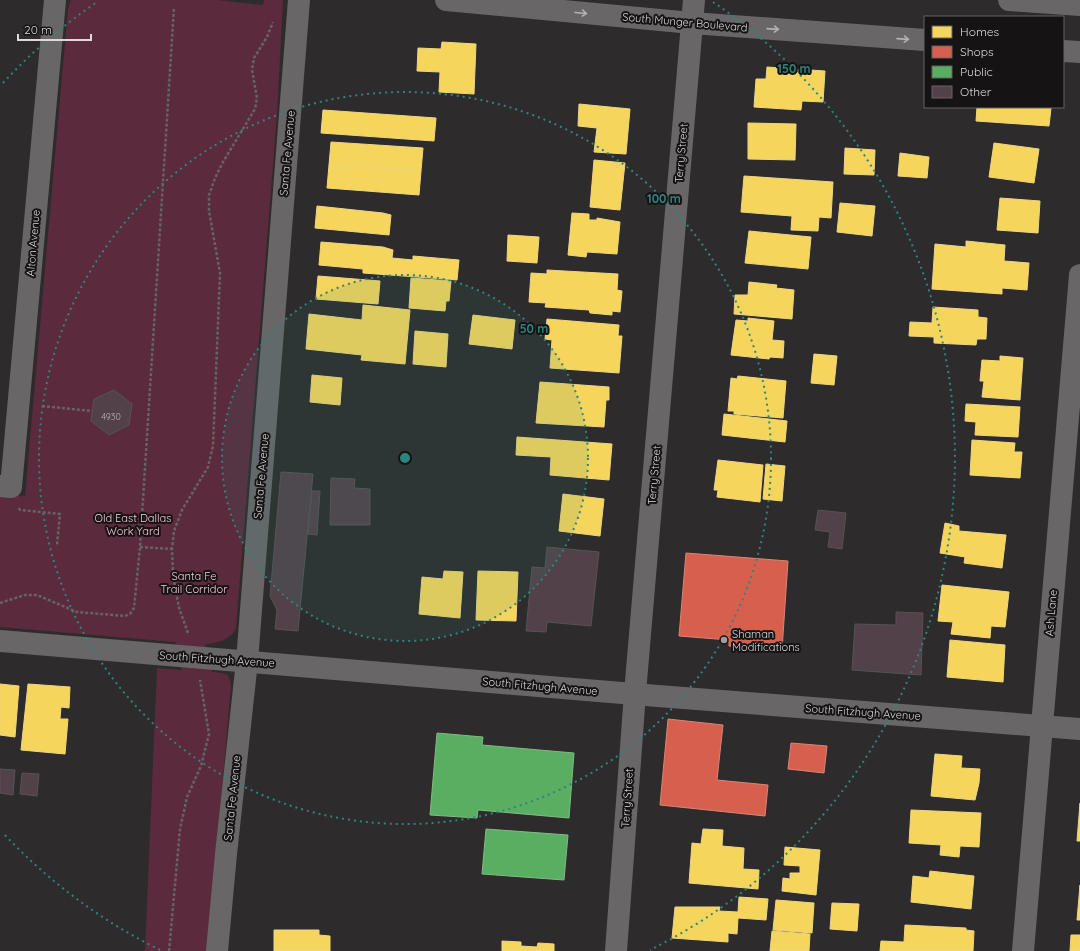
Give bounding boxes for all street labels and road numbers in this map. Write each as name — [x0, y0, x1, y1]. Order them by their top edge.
street label: South Munger Boulevard — [622, 10, 748, 34]
street label: Santa Fe Avenue — [276, 110, 298, 196]
street label: Terry Street — [671, 123, 691, 183]
street label: Alton Avenue — [23, 209, 43, 277]
street label: Santa Fe Avenue — [250, 433, 272, 519]
street label: Terry Street — [644, 445, 664, 505]
street label: Ash Lane — [1042, 589, 1060, 637]
street label: South Fitzhugh Avenue — [159, 648, 275, 670]
street label: South Fitzhugh Avenue — [482, 674, 598, 698]
street label: South Fitzhugh Avenue — [805, 701, 921, 723]
street label: Santa Fe Avenue — [221, 755, 243, 841]
street label: Terry Street — [618, 768, 636, 828]

